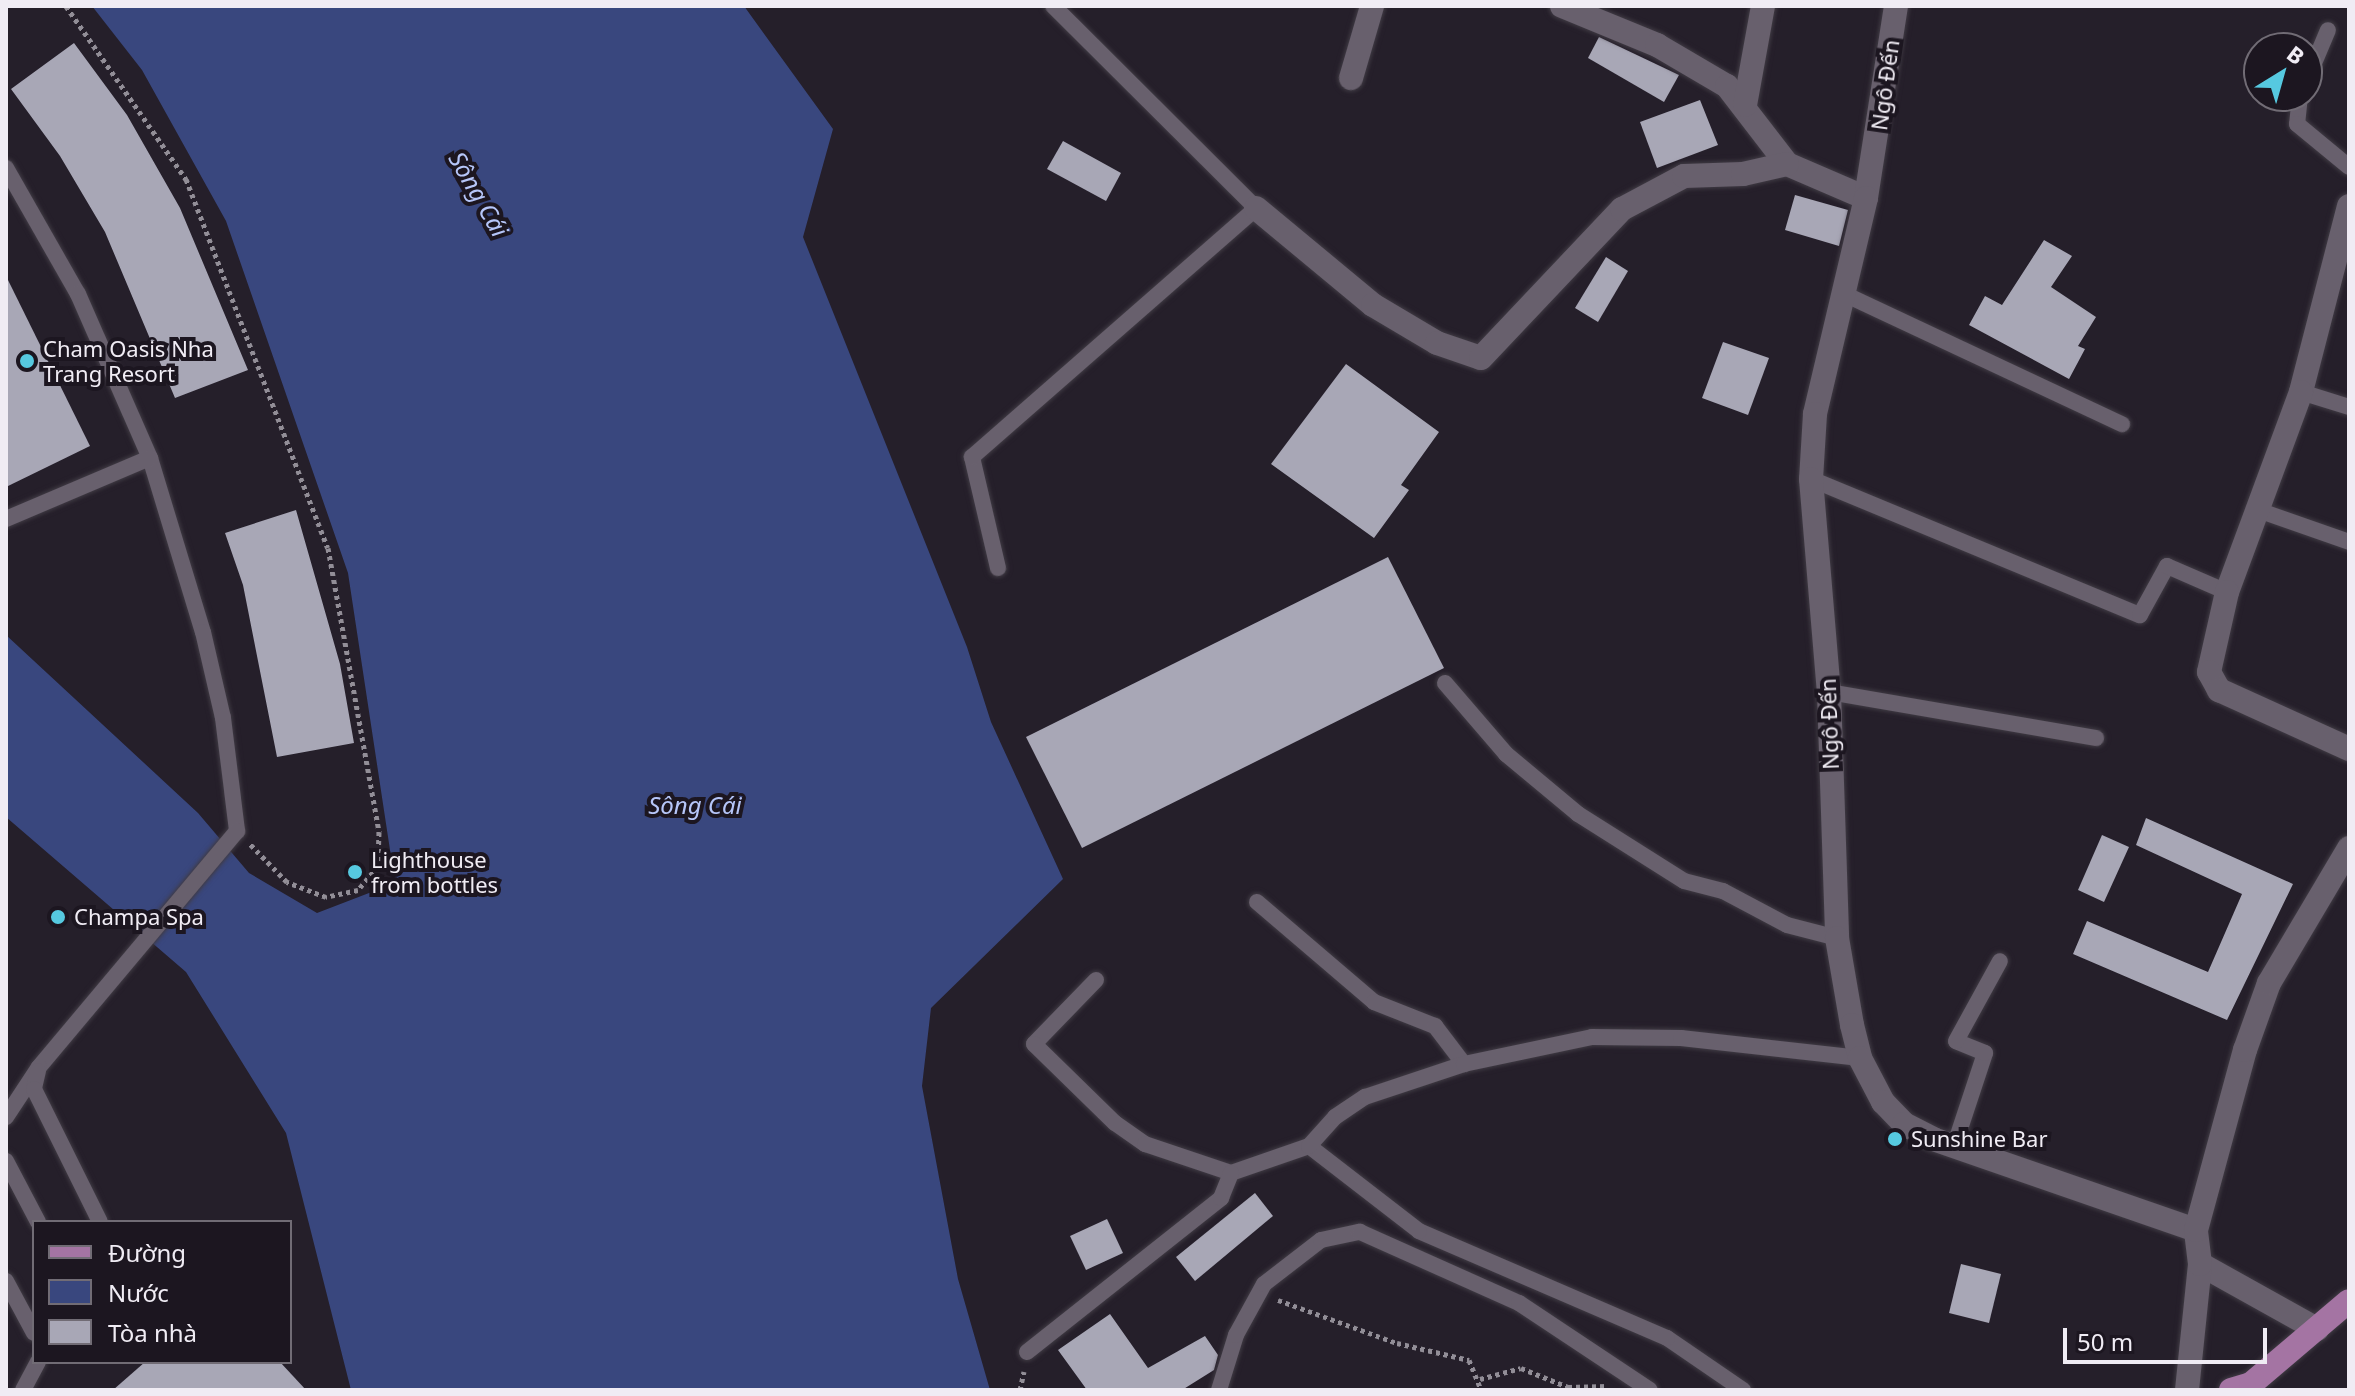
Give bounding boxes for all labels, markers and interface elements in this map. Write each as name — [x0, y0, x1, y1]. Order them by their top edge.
north arrow — [2243, 32, 2323, 112]
street label: Ngô Đến — [1866, 38, 1904, 132]
text: B — [2281, 38, 2311, 71]
water label: Sông Cái — [443, 146, 515, 242]
place label: Cham Oasis Nha Trang Resort — [43, 335, 214, 386]
marker: Cham Oasis Nha Trang Resort — [18, 352, 36, 370]
street label: Ngô Đến — [1814, 678, 1844, 770]
water label: Sông Cái — [648, 791, 742, 819]
place label: Lighthouse from bottles — [371, 846, 498, 898]
marker: Lighthouse from bottles — [346, 863, 364, 881]
place label: Champa Spa — [74, 904, 204, 930]
marker: Champa Spa — [49, 908, 67, 926]
place label: Sunshine Bar — [1911, 1126, 2048, 1152]
marker: Sunshine Bar — [1886, 1130, 1904, 1148]
legend — [32, 1220, 292, 1364]
text: Đường — [108, 1236, 186, 1269]
text: Nước — [108, 1276, 169, 1309]
scale bar — [2067, 1312, 2271, 1362]
text: Tòa nhà — [108, 1316, 197, 1349]
text: 50 m — [2077, 1325, 2133, 1358]

